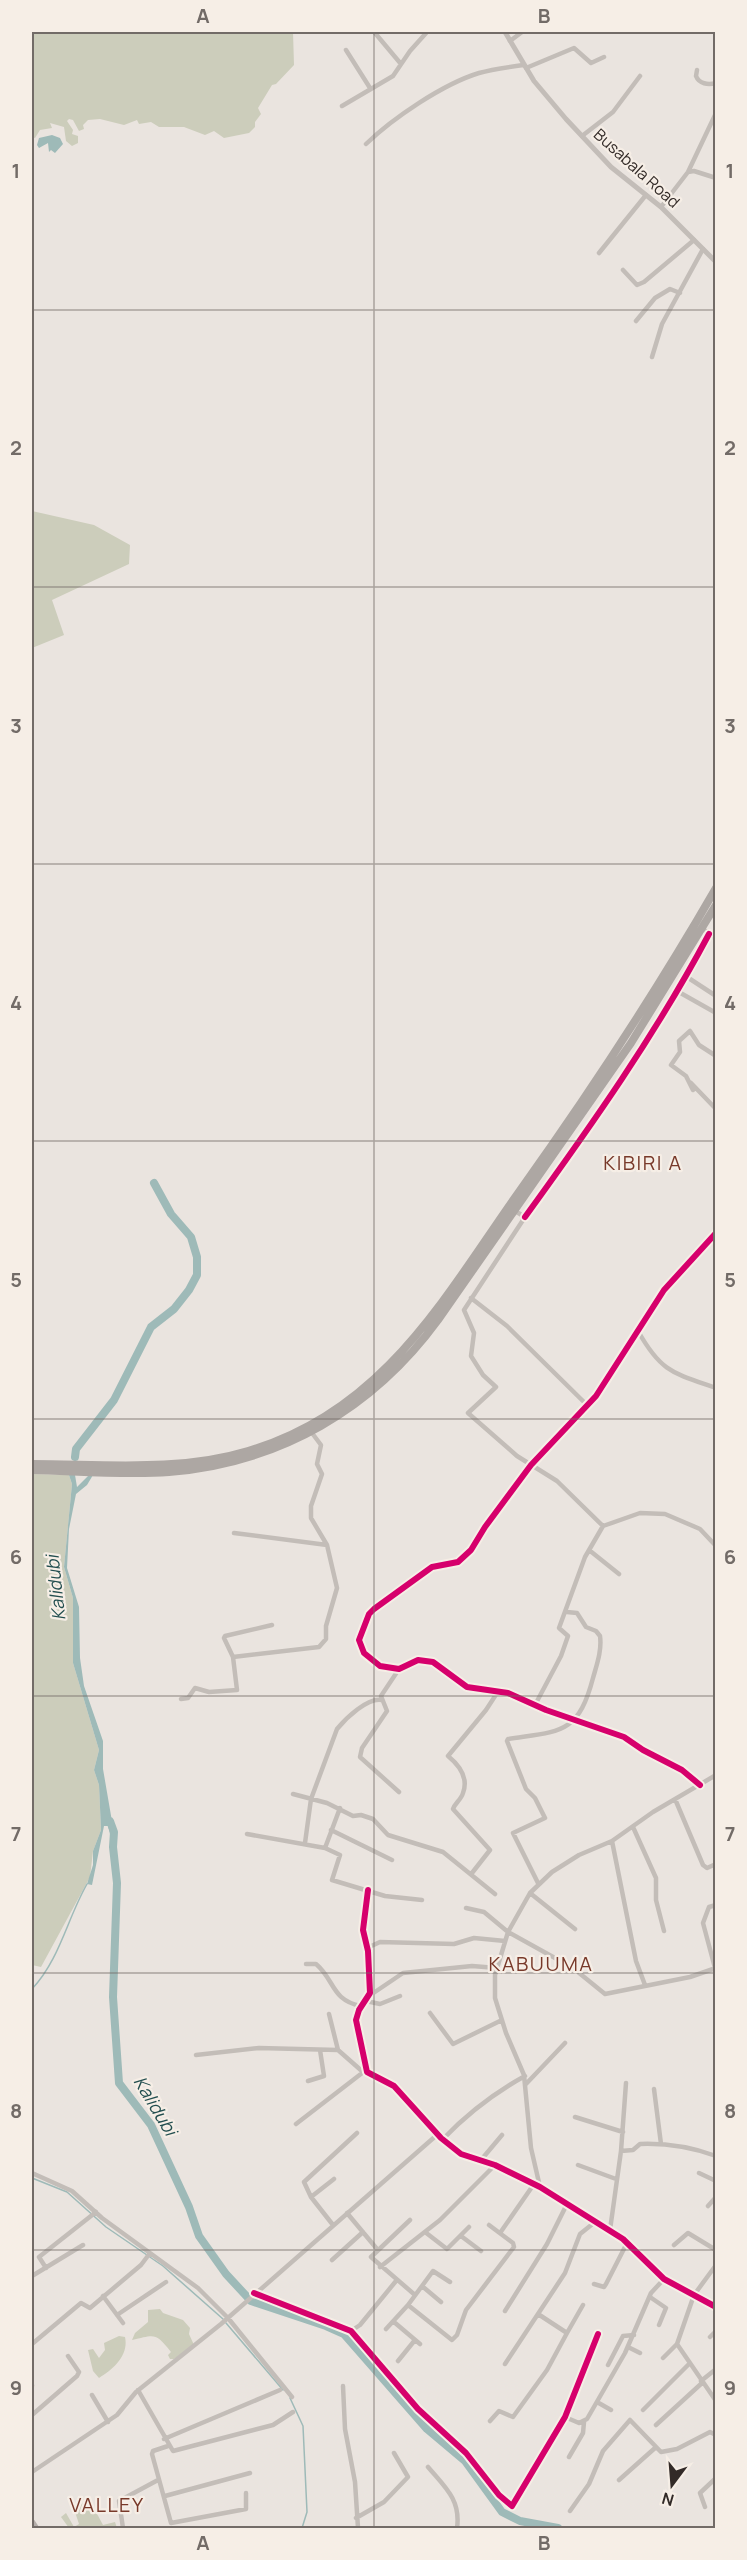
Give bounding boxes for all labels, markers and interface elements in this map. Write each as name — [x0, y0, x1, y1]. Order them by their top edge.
text: A — [196, 2, 210, 29]
text: B — [538, 2, 551, 29]
street label: Busabala Road — [589, 123, 685, 213]
text: 1 — [12, 157, 20, 184]
text: 1 — [726, 157, 734, 184]
text: 2 — [10, 434, 22, 461]
text: 2 — [724, 434, 736, 461]
text: 3 — [10, 712, 22, 739]
text: 3 — [724, 712, 736, 739]
text: 4 — [10, 989, 22, 1016]
text: 4 — [724, 989, 736, 1016]
district label: KIBIRI A — [603, 1149, 683, 1176]
text: 5 — [10, 1266, 22, 1293]
text: 5 — [724, 1266, 736, 1293]
text: 6 — [10, 1543, 22, 1570]
text: 6 — [724, 1543, 736, 1570]
water label: Kalidubi — [39, 1552, 70, 1622]
text: 7 — [11, 1820, 21, 1847]
text: 7 — [725, 1820, 735, 1847]
district label: KABUUMA — [489, 1950, 593, 1977]
water label: Kalidubi — [129, 2071, 184, 2142]
text: 8 — [10, 2097, 22, 2124]
text: 8 — [724, 2097, 736, 2124]
text: 9 — [10, 2374, 22, 2401]
text: 9 — [724, 2374, 736, 2401]
north arrow — [642, 2455, 702, 2515]
text: N — [659, 2487, 676, 2512]
district label: VALLEY — [69, 2491, 145, 2518]
text: A — [196, 2529, 210, 2556]
text: B — [538, 2529, 551, 2556]

